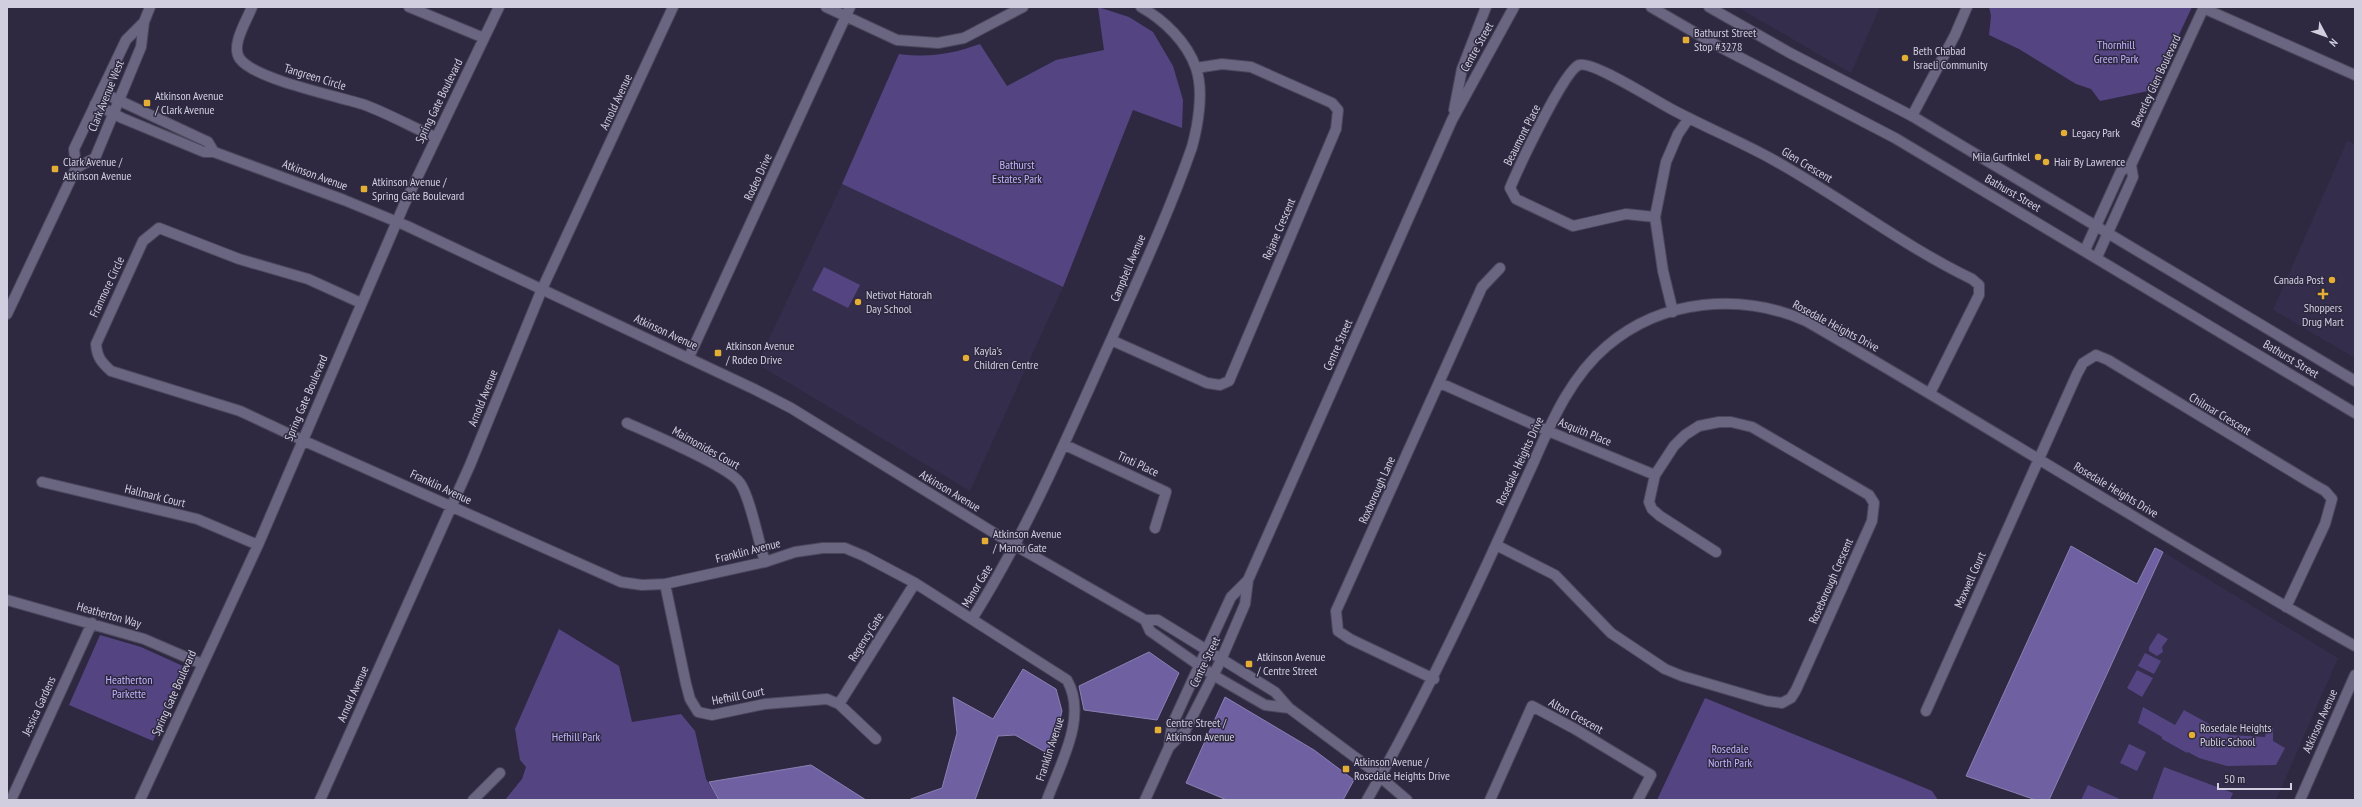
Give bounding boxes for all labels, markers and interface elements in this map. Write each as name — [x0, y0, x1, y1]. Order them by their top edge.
north arrow — [2306, 16, 2346, 56]
street label: Centre Street — [1457, 19, 1497, 74]
place label: Bathurst Street Stop #3278 — [1694, 25, 1757, 54]
street label: Beverley Glen Boulevard — [2127, 32, 2184, 130]
marker: Bathurst Street Stop #3278 — [1681, 35, 1691, 45]
text: N — [2326, 36, 2341, 49]
park label: Thornhill Green Park — [2094, 37, 2139, 66]
place label: Beth Chabad Israeli Community — [1913, 43, 1988, 72]
marker: Beth Chabad Israeli Community — [1900, 53, 1910, 63]
street label: Spring Gate Boulevard — [412, 56, 465, 145]
street label: Clark Avenue West — [84, 57, 127, 134]
street label: Tangreen Circle — [282, 60, 348, 93]
street label: Arnold Avenue — [596, 71, 635, 132]
place label: Atkinson Avenue / Clark Avenue — [154, 88, 223, 117]
marker: Atkinson Avenue / Clark Avenue — [142, 98, 152, 108]
street label: Beaumont Place — [1500, 102, 1543, 168]
place label: Legacy Park — [2072, 125, 2120, 140]
marker: Legacy Park — [2059, 128, 2069, 138]
street label: Glen Crescent — [1779, 144, 1836, 186]
place label: Mila Gurfinkel — [1972, 149, 2030, 164]
street label: Rodeo Drive — [740, 151, 775, 203]
marker: Mila Gurfinkel — [2033, 152, 2043, 162]
place label: Clark Avenue / Atkinson Avenue — [63, 154, 131, 183]
place label: Hair By Lawrence — [2054, 154, 2125, 169]
street label: Atkinson Avenue — [280, 156, 350, 193]
park label: Bathurst Estates Park — [992, 157, 1042, 186]
marker: Hair By Lawrence — [2041, 157, 2051, 167]
marker: Clark Avenue / Atkinson Avenue — [50, 164, 60, 174]
street label: Bathurst Street — [1983, 171, 2045, 215]
place label: Atkinson Avenue / Spring Gate Boulevard — [372, 174, 464, 203]
marker: Atkinson Avenue / Spring Gate Boulevard — [359, 184, 369, 194]
street label: Rejane Crescent — [1259, 195, 1299, 262]
street label: Campbell Avenue — [1107, 232, 1148, 304]
street label: Franmore Circle — [86, 254, 127, 320]
place label: Canada Post — [2274, 272, 2325, 287]
marker: Canada Post — [2327, 275, 2337, 285]
place label: Netivot Hatorah Day School — [866, 287, 932, 316]
marker: Shoppers Drug Mart — [2318, 289, 2328, 299]
street label: Rosedale Heights Drive — [1790, 296, 1882, 355]
marker: Netivot Hatorah Day School — [853, 297, 863, 307]
place label: Shoppers Drug Mart — [2302, 300, 2345, 329]
street label: Atkinson Avenue — [632, 310, 700, 353]
street label: Centre Street — [1320, 316, 1356, 373]
street label: Bathurst Street — [2261, 336, 2322, 381]
place label: Atkinson Avenue / Rodeo Drive — [725, 338, 794, 367]
place label: Kayla's Children Centre — [974, 343, 1038, 372]
marker: Atkinson Avenue / Rodeo Drive — [713, 348, 723, 358]
street label: Spring Gate Boulevard — [281, 352, 330, 443]
marker: Kayla's Children Centre — [961, 353, 971, 363]
street label: Arnold Avenue — [464, 367, 501, 428]
street label: Chilmar Crescent — [2186, 389, 2255, 438]
street label: Rosedale Heights Drive — [1492, 414, 1547, 507]
street label: Asquith Place — [1556, 414, 1614, 449]
street label: Maimonides Court — [670, 423, 743, 473]
street label: Tinti Place — [1115, 448, 1161, 480]
street label: Roxborough Lane — [1355, 454, 1398, 526]
street label: Rosedale Heights Drive — [2071, 458, 2161, 521]
street label: Franklin Avenue — [408, 466, 474, 507]
street label: Atkinson Avenue — [917, 467, 983, 515]
street label: Hallmark Court — [123, 481, 188, 510]
place label: Atkinson Avenue / Manor Gate — [992, 526, 1061, 555]
street label: Franklin Avenue — [714, 535, 782, 566]
street label: Roseborough Crescent — [1805, 535, 1856, 626]
marker: Atkinson Avenue / Manor Gate — [980, 536, 990, 546]
street label: Maxwell Court — [1951, 549, 1989, 610]
street label: Manor Gate — [958, 561, 995, 610]
street label: Heatherton Way — [75, 598, 144, 631]
street label: Regency Gate — [845, 609, 887, 664]
street label: Centre Street — [1186, 633, 1224, 689]
street label: Spring Gate Boulevard — [148, 648, 199, 738]
place label: Atkinson Avenue / Centre Street — [1256, 649, 1325, 678]
marker: Atkinson Avenue / Centre Street — [1244, 659, 1254, 669]
street label: Arnold Avenue — [333, 663, 372, 724]
park label: Heatherton Parkette — [106, 672, 152, 701]
street label: Jessica Gardens — [18, 674, 59, 739]
street label: Hefhill Court — [710, 683, 766, 708]
street label: Atkinson Avenue — [2299, 686, 2340, 755]
street label: Alton Crescent — [1546, 694, 1607, 737]
street label: Franklin Avenue — [1032, 715, 1067, 783]
place label: Centre Street / Atkinson Avenue — [1166, 715, 1234, 744]
place label: Rosedale Heights Public School — [2200, 720, 2272, 749]
marker: Centre Street / Atkinson Avenue — [1153, 725, 1163, 735]
park label: Hefhill Park — [552, 729, 601, 744]
marker: Rosedale Heights Public School — [2187, 730, 2197, 740]
park label: Rosedale North Park — [1708, 741, 1752, 770]
place label: Atkinson Avenue / Rosedale Heights Drive — [1354, 754, 1450, 783]
marker: Atkinson Avenue / Rosedale Heights Drive — [1341, 764, 1351, 774]
scale bar — [2218, 765, 2291, 791]
text: 50 m — [2224, 771, 2245, 786]

